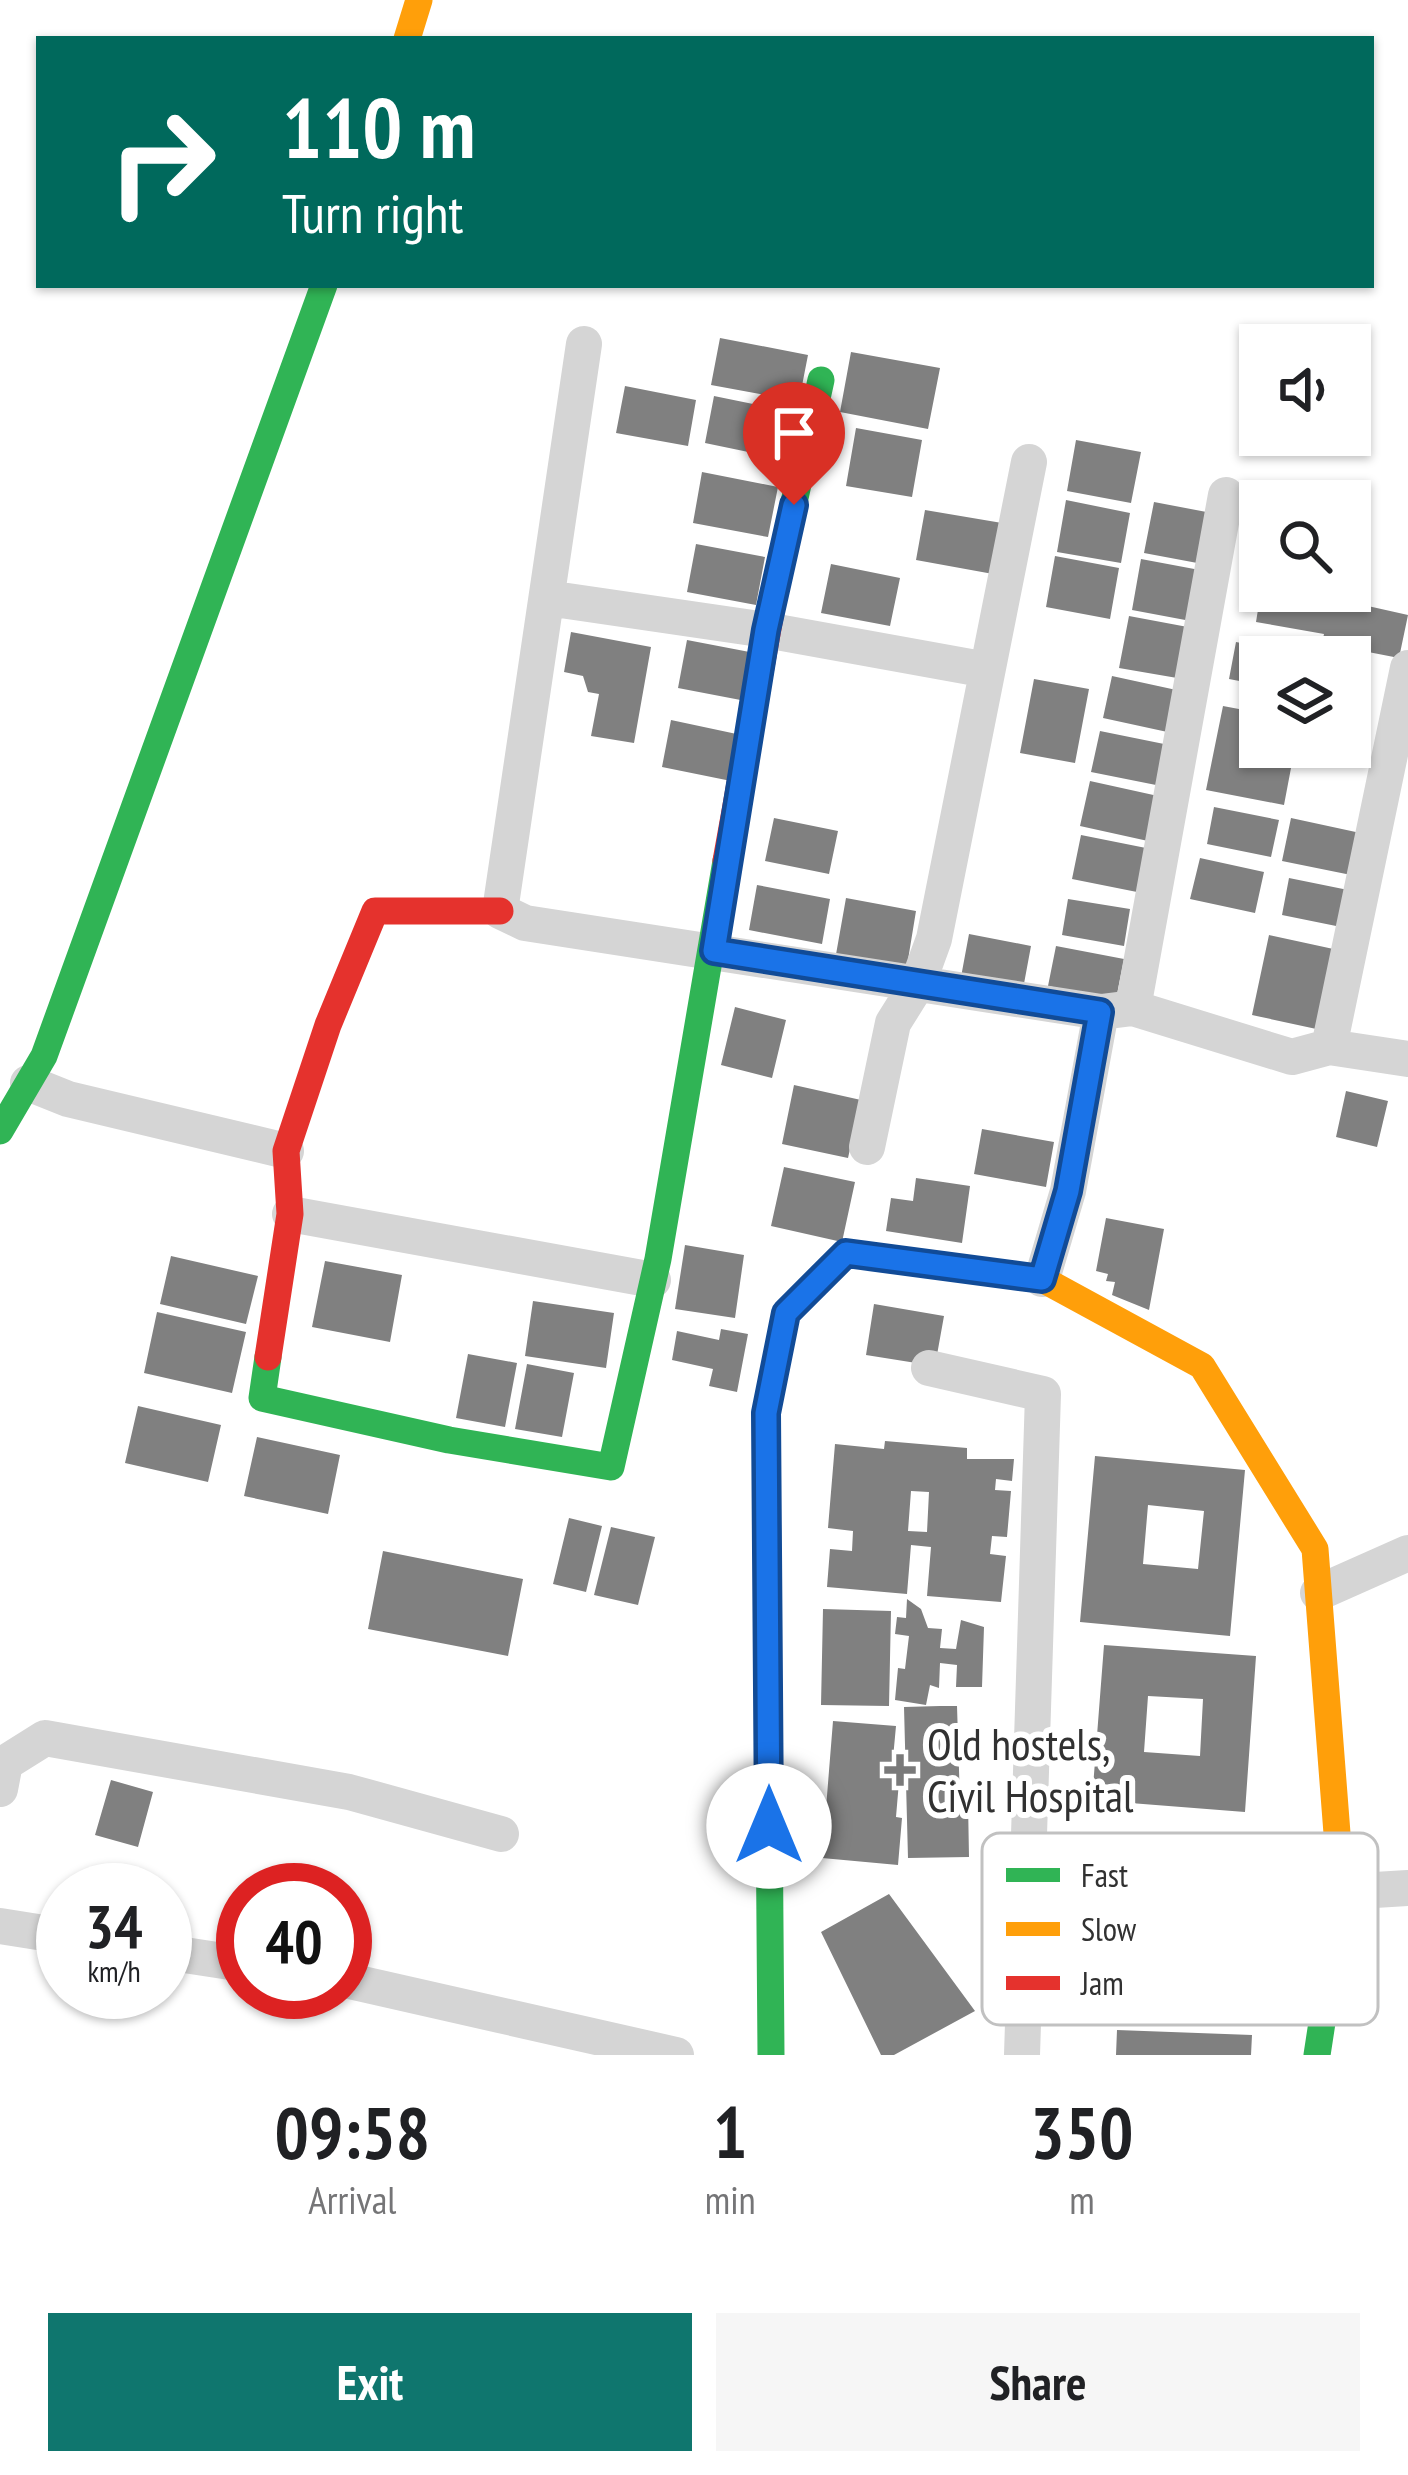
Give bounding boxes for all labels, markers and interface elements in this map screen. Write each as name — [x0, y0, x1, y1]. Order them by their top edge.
text: 110 m — [282, 72, 475, 181]
icon: right — [84, 84, 240, 240]
text: Turn right — [282, 178, 463, 248]
map controls — [1239, 324, 1371, 768]
button: sound — [1239, 324, 1371, 456]
pin — [743, 382, 845, 505]
icon: arrive — [761, 400, 827, 466]
button: search — [1239, 480, 1371, 612]
button: layers — [1239, 636, 1371, 768]
place label: Old hostels, Civil Hospital — [927, 1714, 1134, 1824]
marker: Old hostels, Civil Hospital — [884, 1754, 916, 1786]
position arrow — [706, 1763, 832, 1889]
legend — [982, 1833, 1378, 2025]
text: Fast — [1081, 1853, 1128, 1896]
speed limit sign: 40 — [216, 1863, 372, 2019]
text: 34 — [85, 1887, 143, 1965]
text: Slow — [1081, 1907, 1137, 1950]
text: km/h — [87, 1951, 141, 1990]
text: Jam — [1080, 1961, 1124, 2004]
text: 09:58 — [275, 2085, 430, 2178]
text: 1 — [713, 2085, 747, 2178]
text: 350 — [1030, 2085, 1133, 2178]
text: Arrival — [308, 2174, 396, 2225]
text: min — [705, 2174, 756, 2225]
text: m — [1069, 2174, 1095, 2225]
button: Exit — [48, 2313, 692, 2451]
button: Share — [716, 2313, 1360, 2451]

